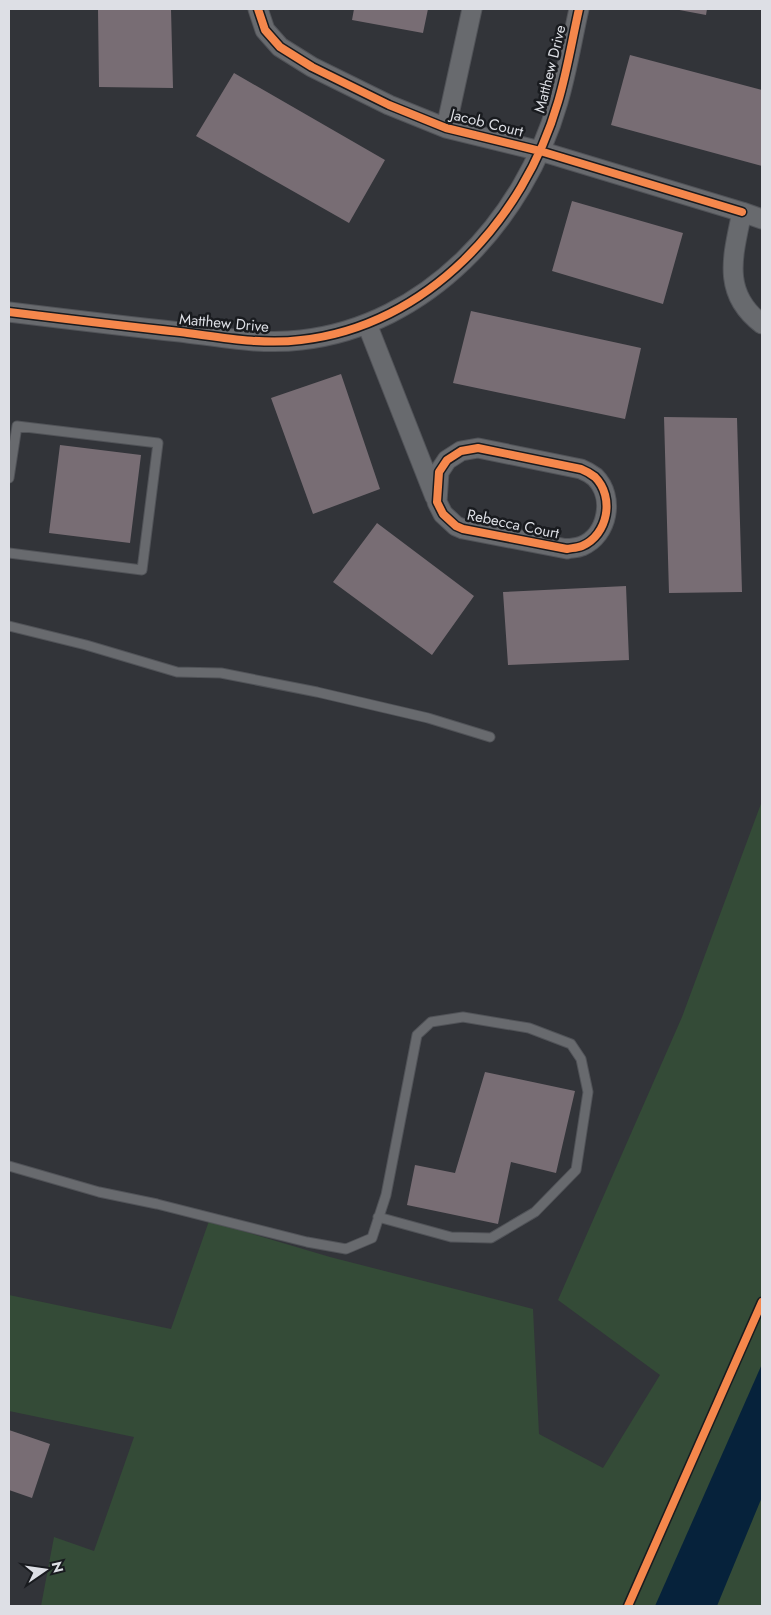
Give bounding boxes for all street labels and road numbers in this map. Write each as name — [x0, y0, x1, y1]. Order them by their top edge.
street label: Matthew Drive — [528, 22, 572, 115]
street label: Jacob Court — [446, 103, 526, 143]
street label: Matthew Drive — [178, 308, 270, 338]
street label: Rebecca Court — [465, 504, 561, 545]

